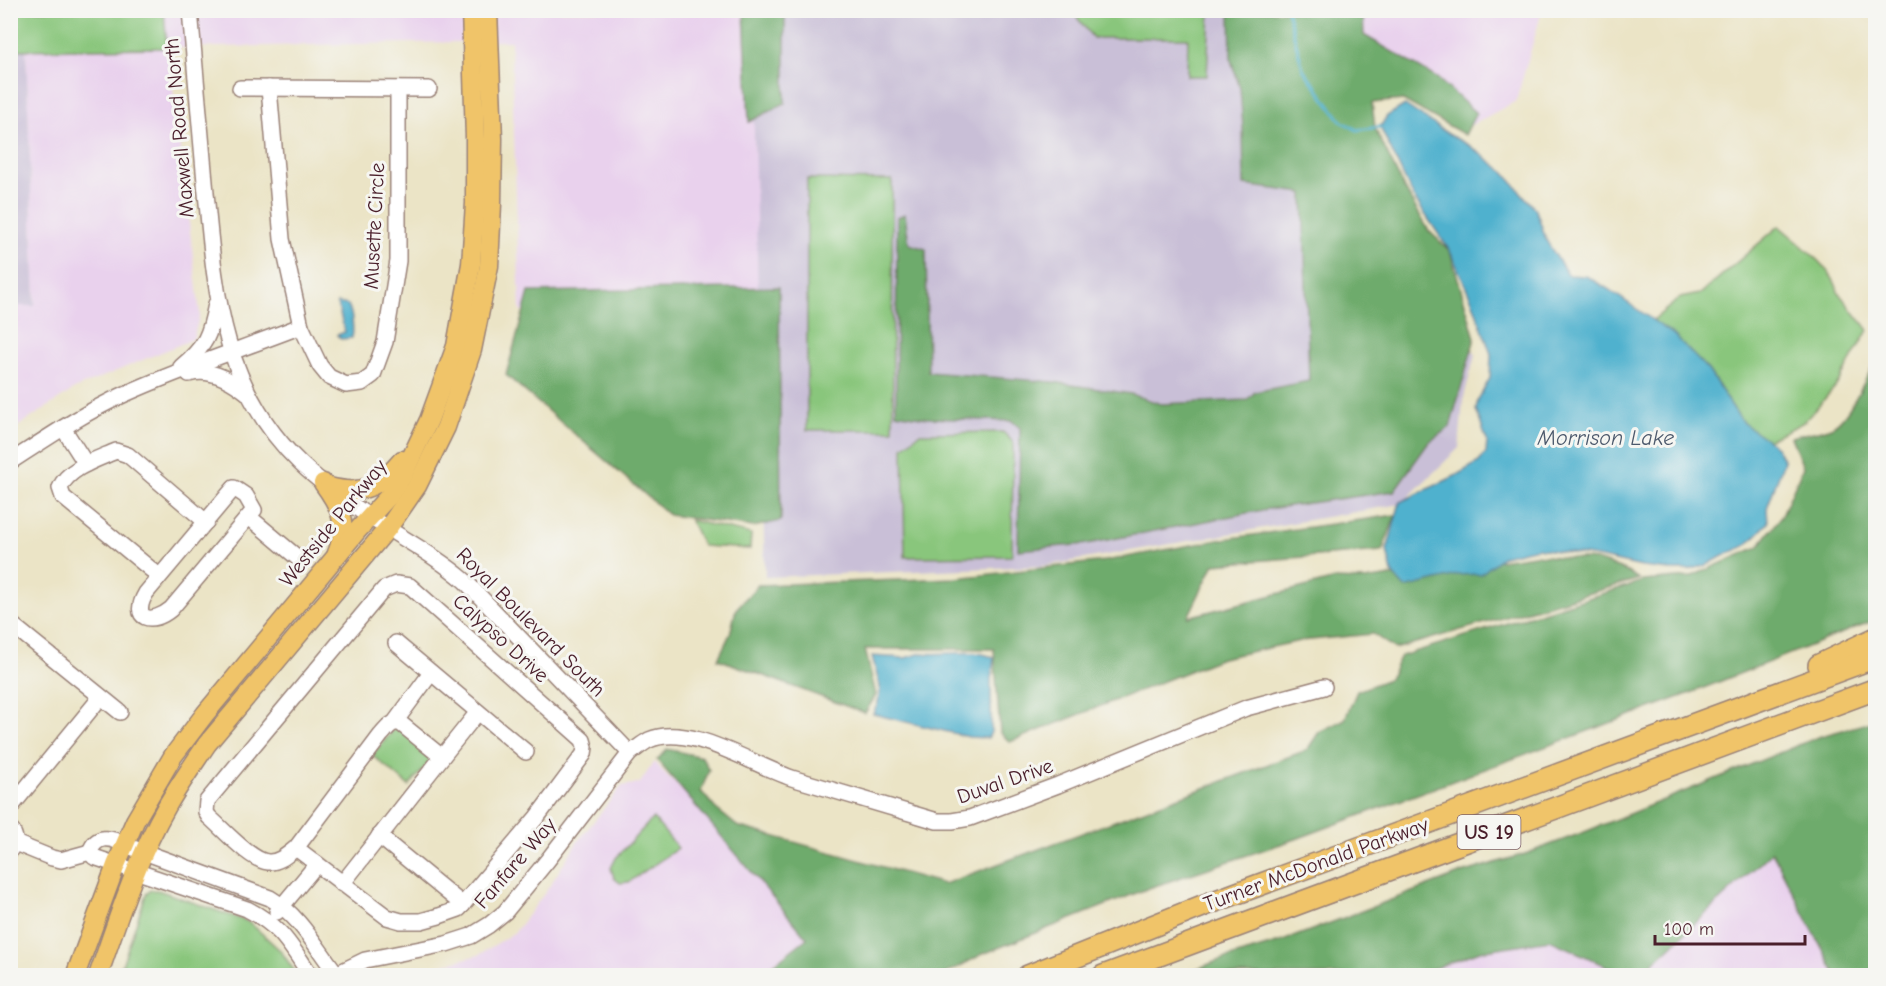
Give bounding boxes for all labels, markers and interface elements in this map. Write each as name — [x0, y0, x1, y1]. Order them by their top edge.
street label: Maxwell Road North — [159, 37, 199, 219]
street label: Musette Circle — [359, 162, 389, 290]
water label: Morrison Lake — [1537, 425, 1674, 451]
street label: Westside Parkway — [274, 454, 392, 591]
street label: Royal Boulevard South — [452, 543, 610, 701]
street label: Calypso Drive — [448, 589, 554, 687]
street label: Duval Drive — [954, 753, 1056, 809]
street label: Fanfare Way — [469, 812, 561, 913]
street label: Turner McDonald Parkway — [1200, 812, 1432, 916]
road number: US 19 — [1458, 815, 1520, 849]
scale bar — [1655, 908, 1805, 946]
text: 100 m — [1664, 919, 1714, 940]

